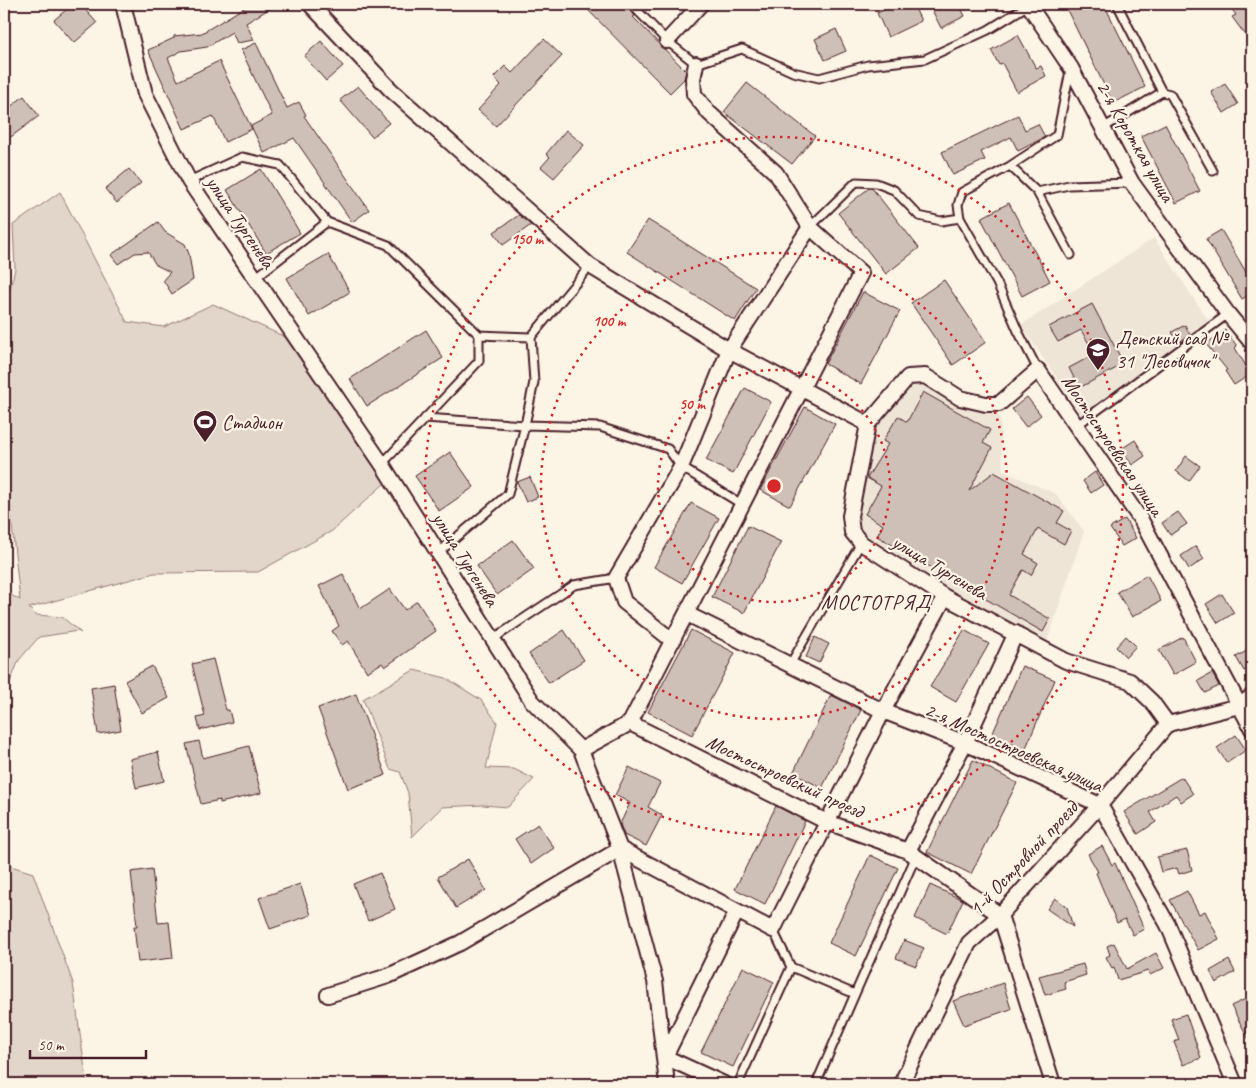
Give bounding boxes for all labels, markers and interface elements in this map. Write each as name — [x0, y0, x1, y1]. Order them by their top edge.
street label: 2-я Короткая улица — [1091, 76, 1181, 208]
street label: улица Тургенева — [200, 170, 281, 274]
text: 150 m — [511, 230, 545, 249]
text: 100 m — [593, 312, 627, 331]
place label: Детский сад № 31 "Лесовичок" — [1116, 326, 1231, 374]
school or university icon: Детский сад № 31 "Лесовичок" — [1085, 337, 1111, 371]
street label: Мостостроевская улица — [1056, 370, 1170, 522]
text: 50 m — [679, 395, 706, 414]
sports icon: Стадион — [192, 409, 218, 443]
place label: Стадион — [222, 410, 283, 435]
centre of rings — [765, 477, 783, 495]
street label: улица Тургенева — [426, 507, 505, 612]
street label: улица Тургенева — [887, 529, 993, 606]
district label: МОСТОТРЯД — [821, 589, 932, 615]
street label: 2-я Мостостроевская улица — [921, 697, 1108, 799]
street label: Мостостроевский проезд — [702, 729, 869, 825]
street label: 1-й Островной проезд — [964, 794, 1084, 921]
scale bar — [30, 1028, 146, 1060]
text: 50 m — [38, 1036, 65, 1055]

